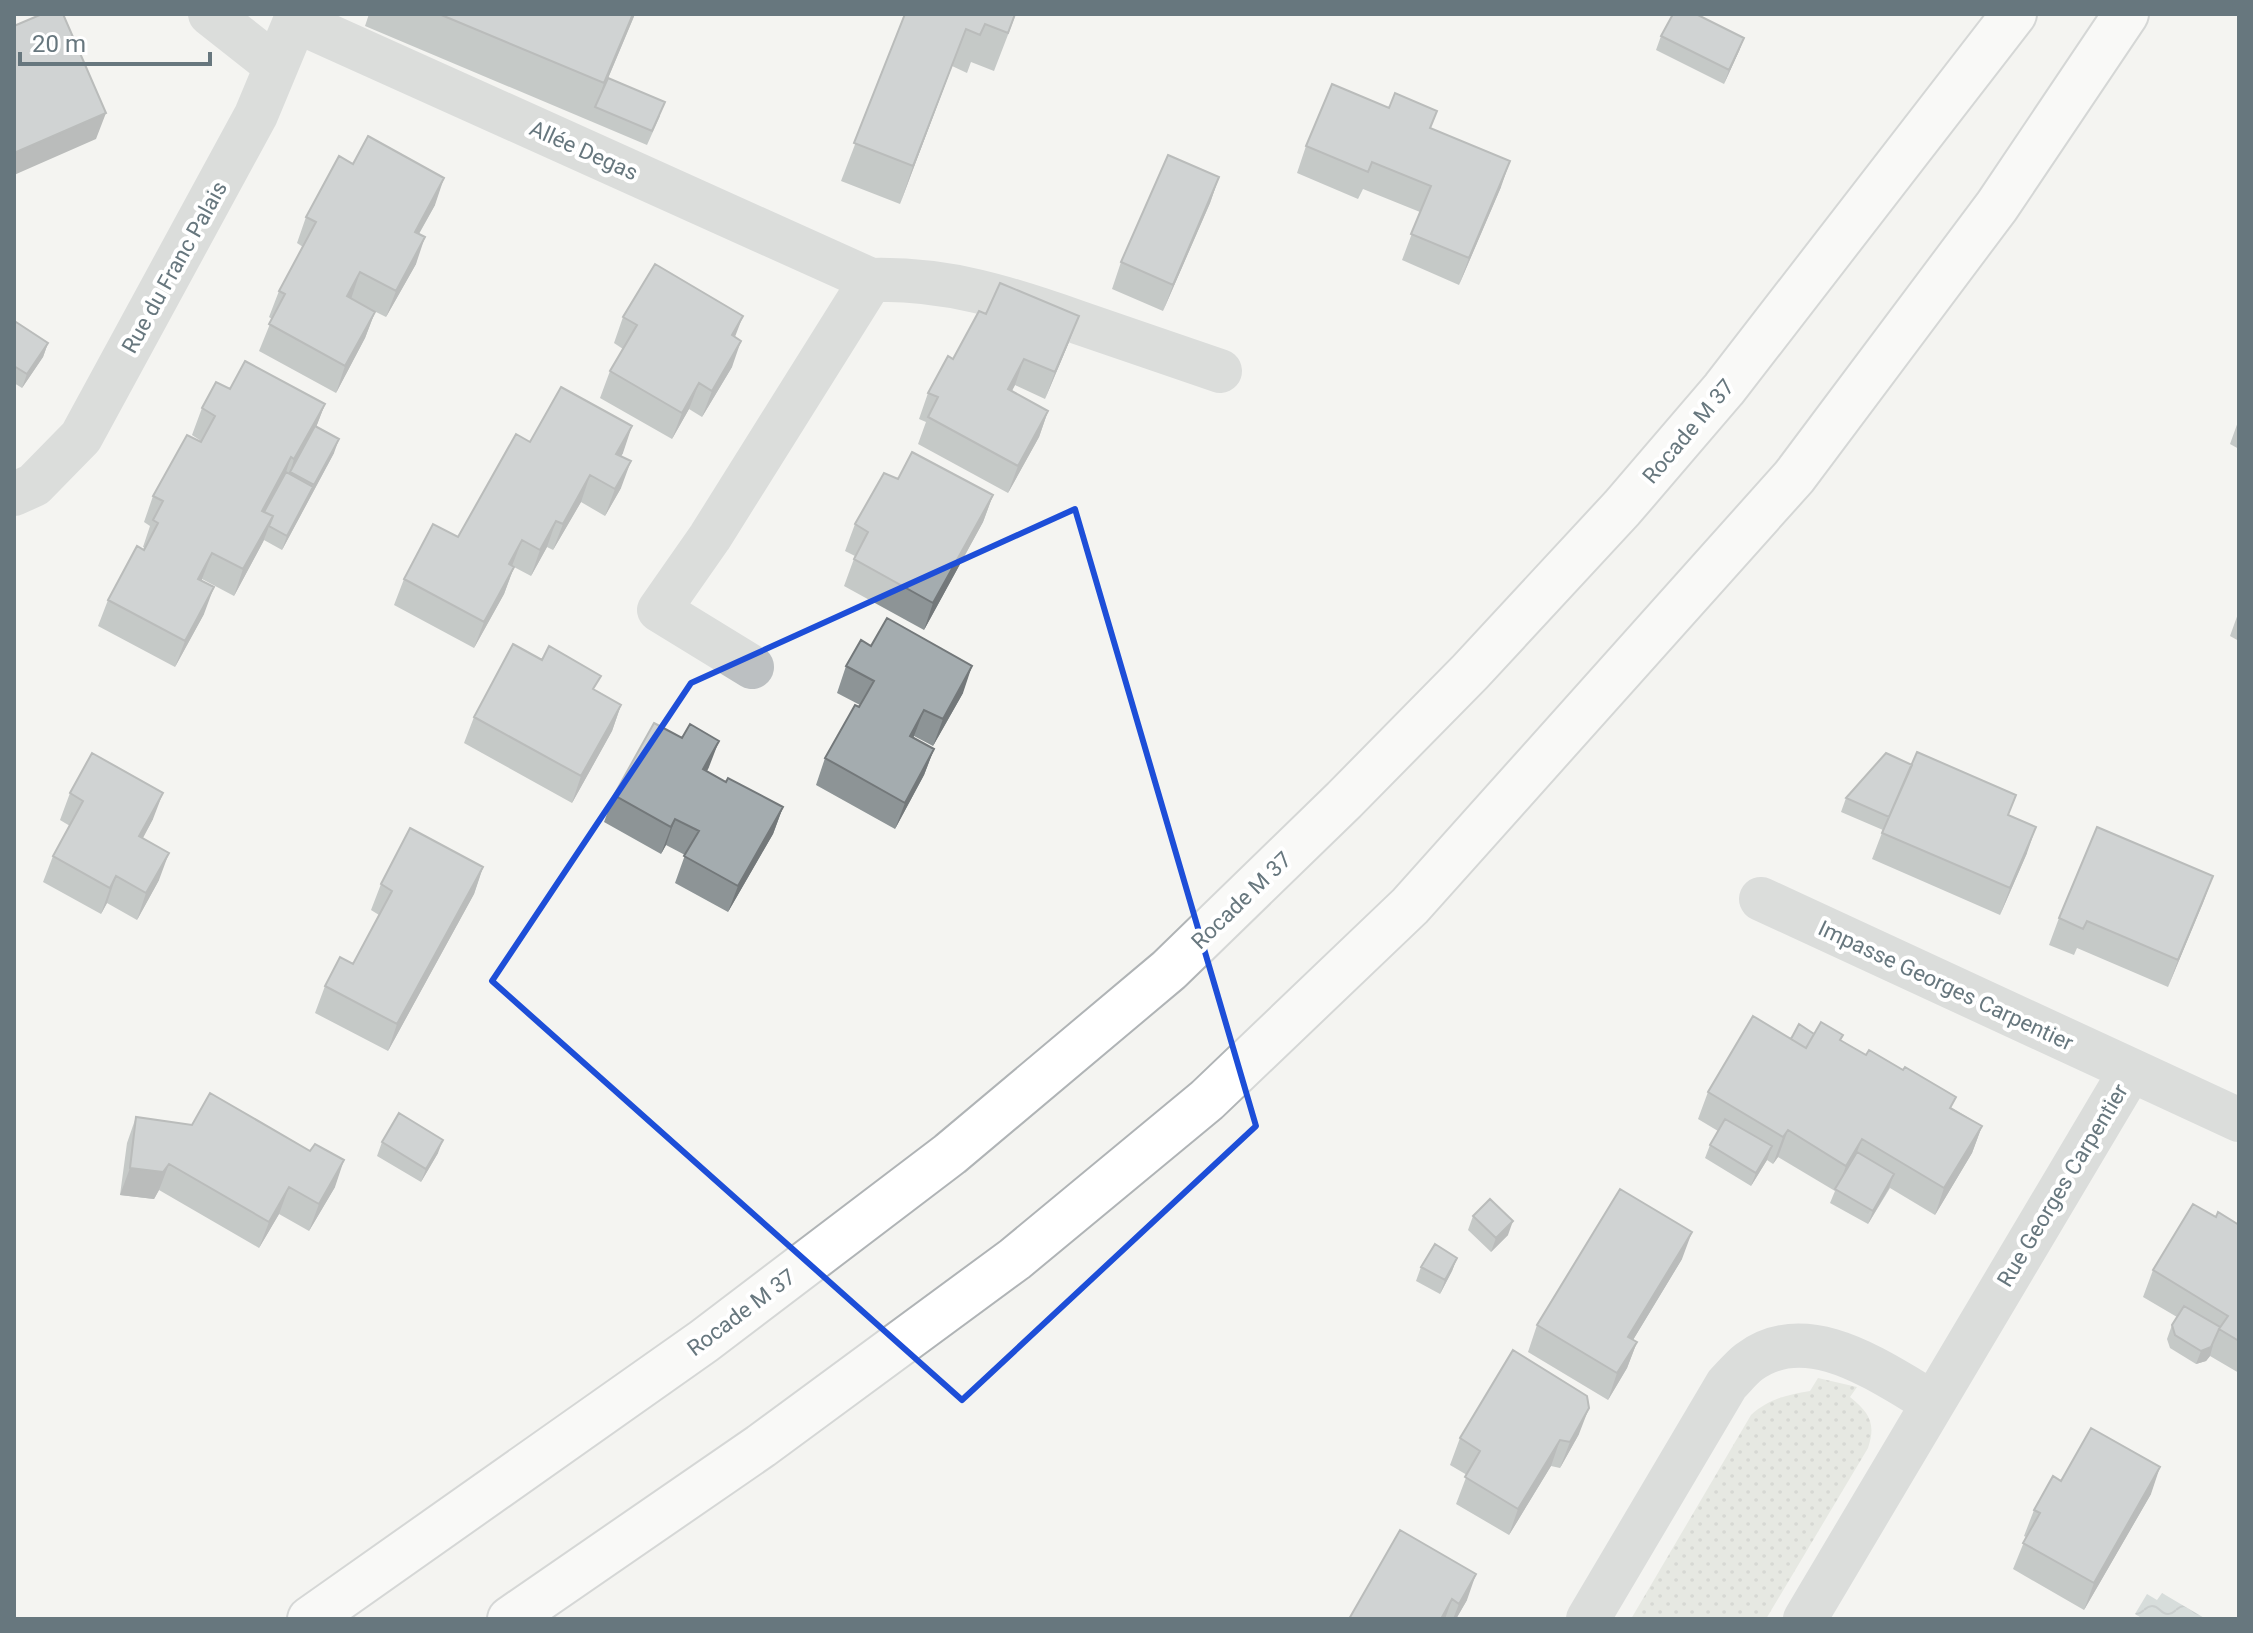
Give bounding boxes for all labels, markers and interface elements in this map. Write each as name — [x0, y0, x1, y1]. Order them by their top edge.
scale bar — [20, 16, 210, 66]
text: 20 m — [32, 30, 86, 58]
street label: Allée Degas — [526, 116, 642, 185]
street label: Rue du Franc Palais — [117, 177, 232, 358]
street label: Rocade M 37 — [1638, 374, 1739, 489]
street label: Rocade M 37 — [1186, 847, 1296, 954]
street label: Impasse Georges Carpentier — [1814, 915, 2078, 1056]
street label: Rue Georges Carpentier — [1992, 1079, 2133, 1291]
street label: Rocade M 37 — [682, 1264, 800, 1361]

